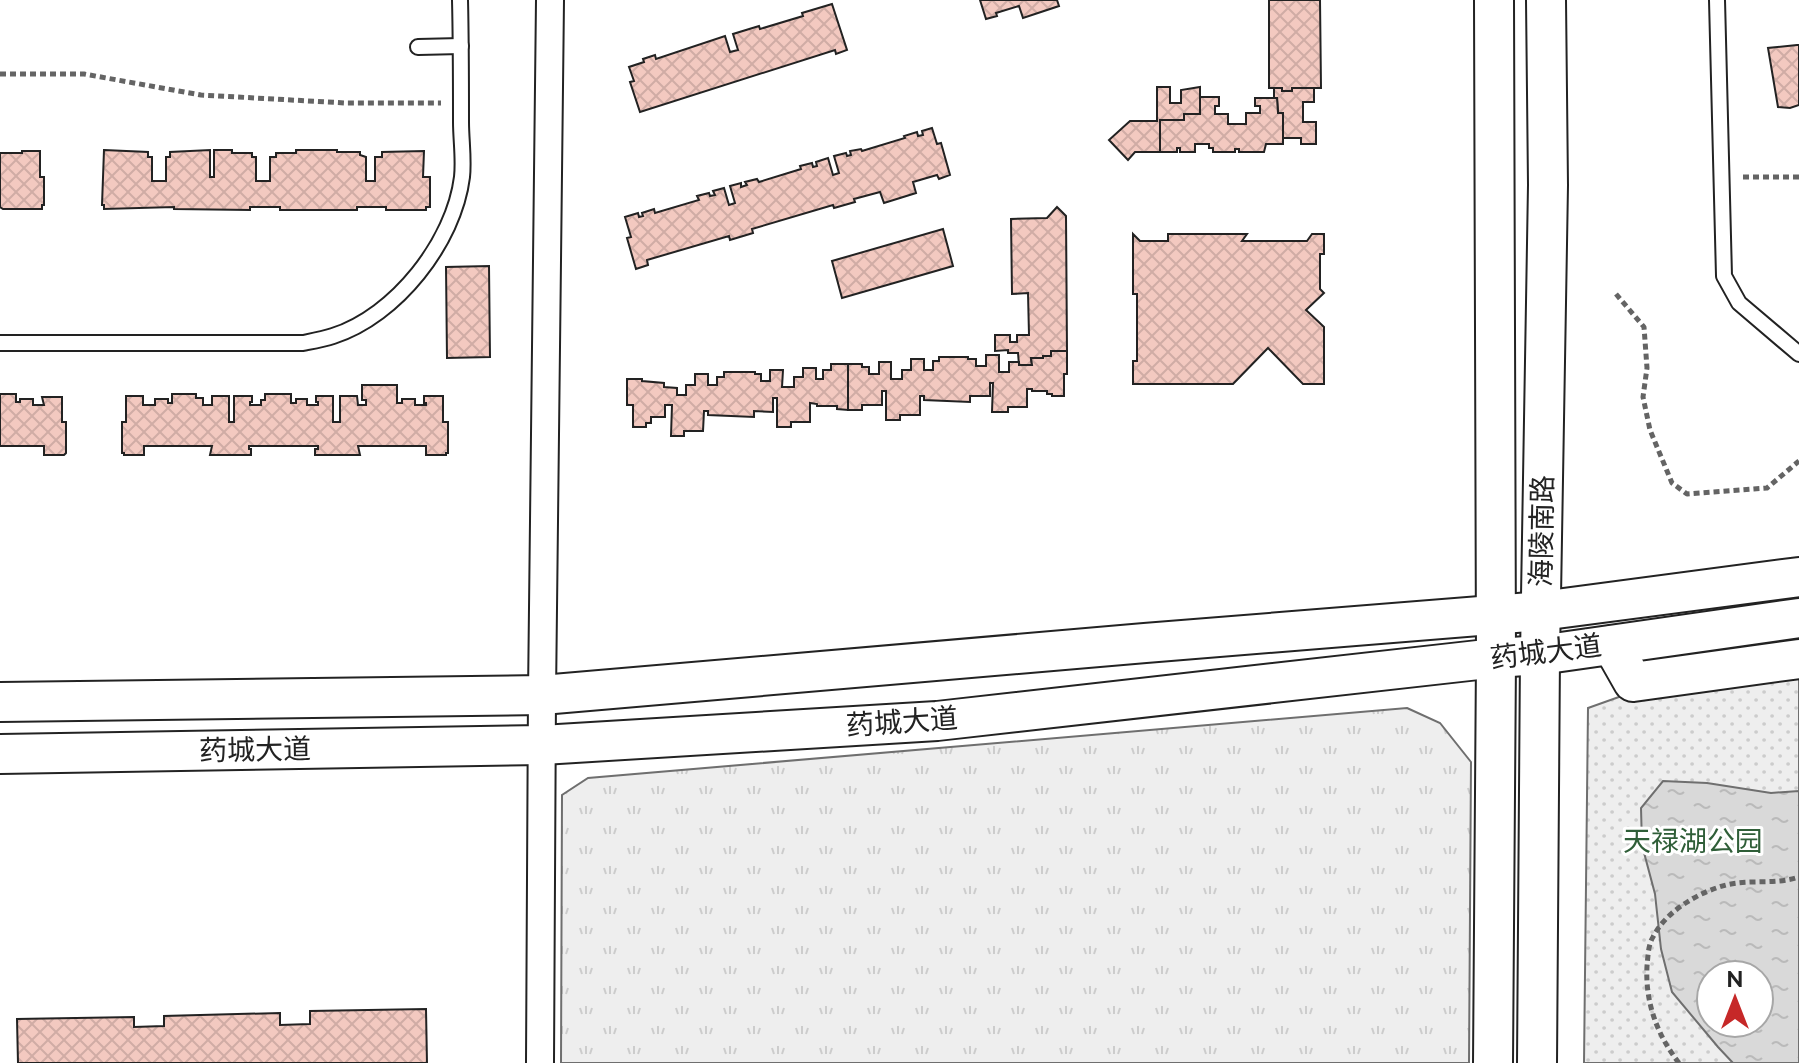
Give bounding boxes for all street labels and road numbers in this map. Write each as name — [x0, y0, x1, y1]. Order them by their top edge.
street label: 海陵南路 — [1525, 475, 1559, 587]
street label: 药城大道 — [1488, 629, 1604, 675]
street label: 药城大道 — [845, 702, 959, 742]
street label: 药城大道 — [199, 733, 311, 767]

